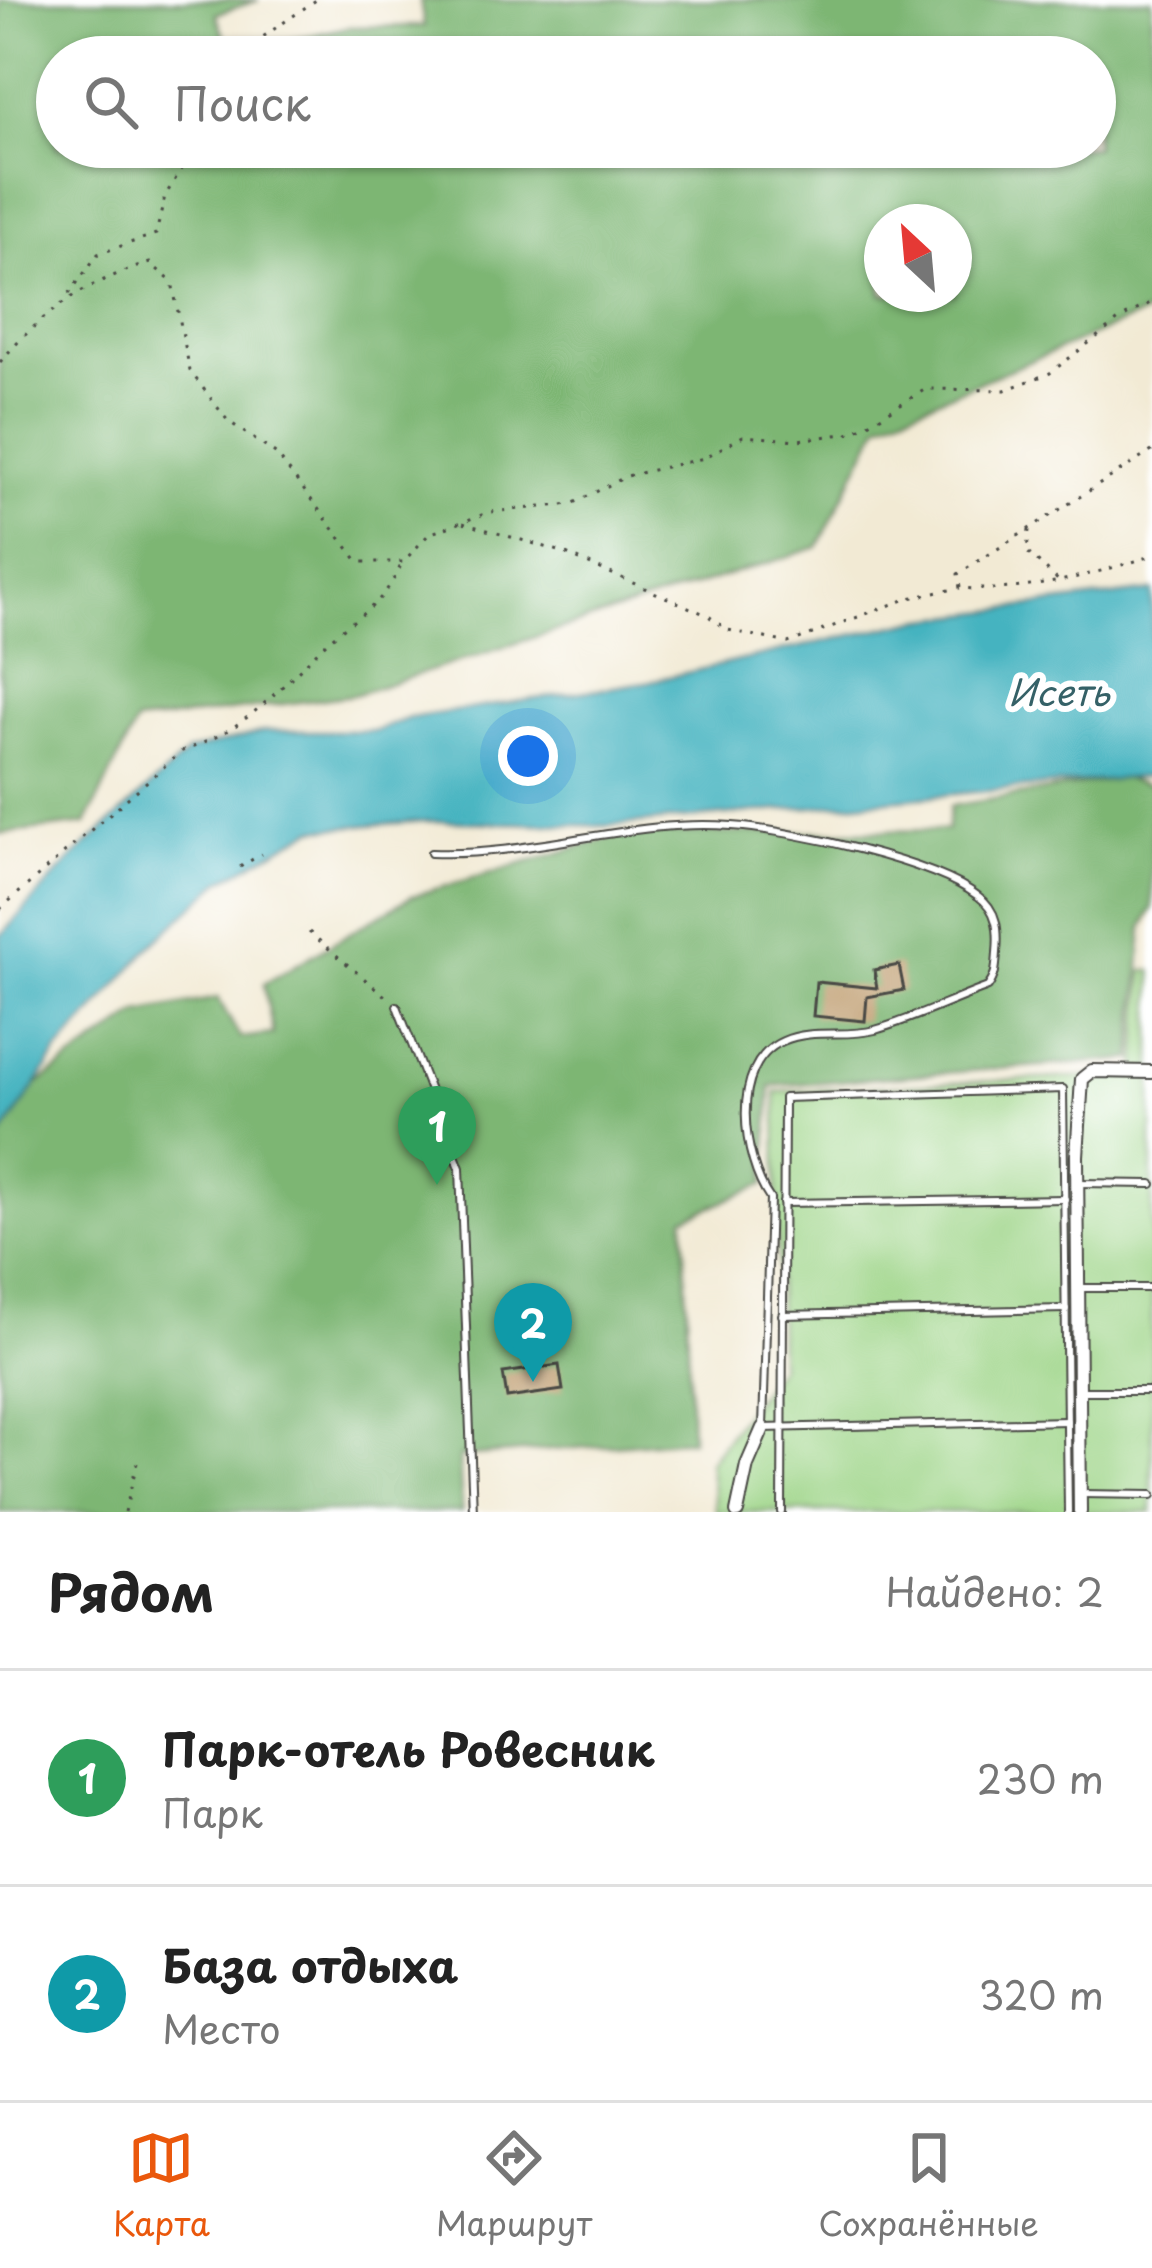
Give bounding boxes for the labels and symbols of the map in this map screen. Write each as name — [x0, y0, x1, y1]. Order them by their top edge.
north arrow — [864, 204, 972, 312]
water label: Исеть — [1008, 664, 1111, 718]
your location — [498, 726, 558, 786]
pin: 1 — [398, 1086, 476, 1185]
pin: 2 — [494, 1283, 572, 1382]

